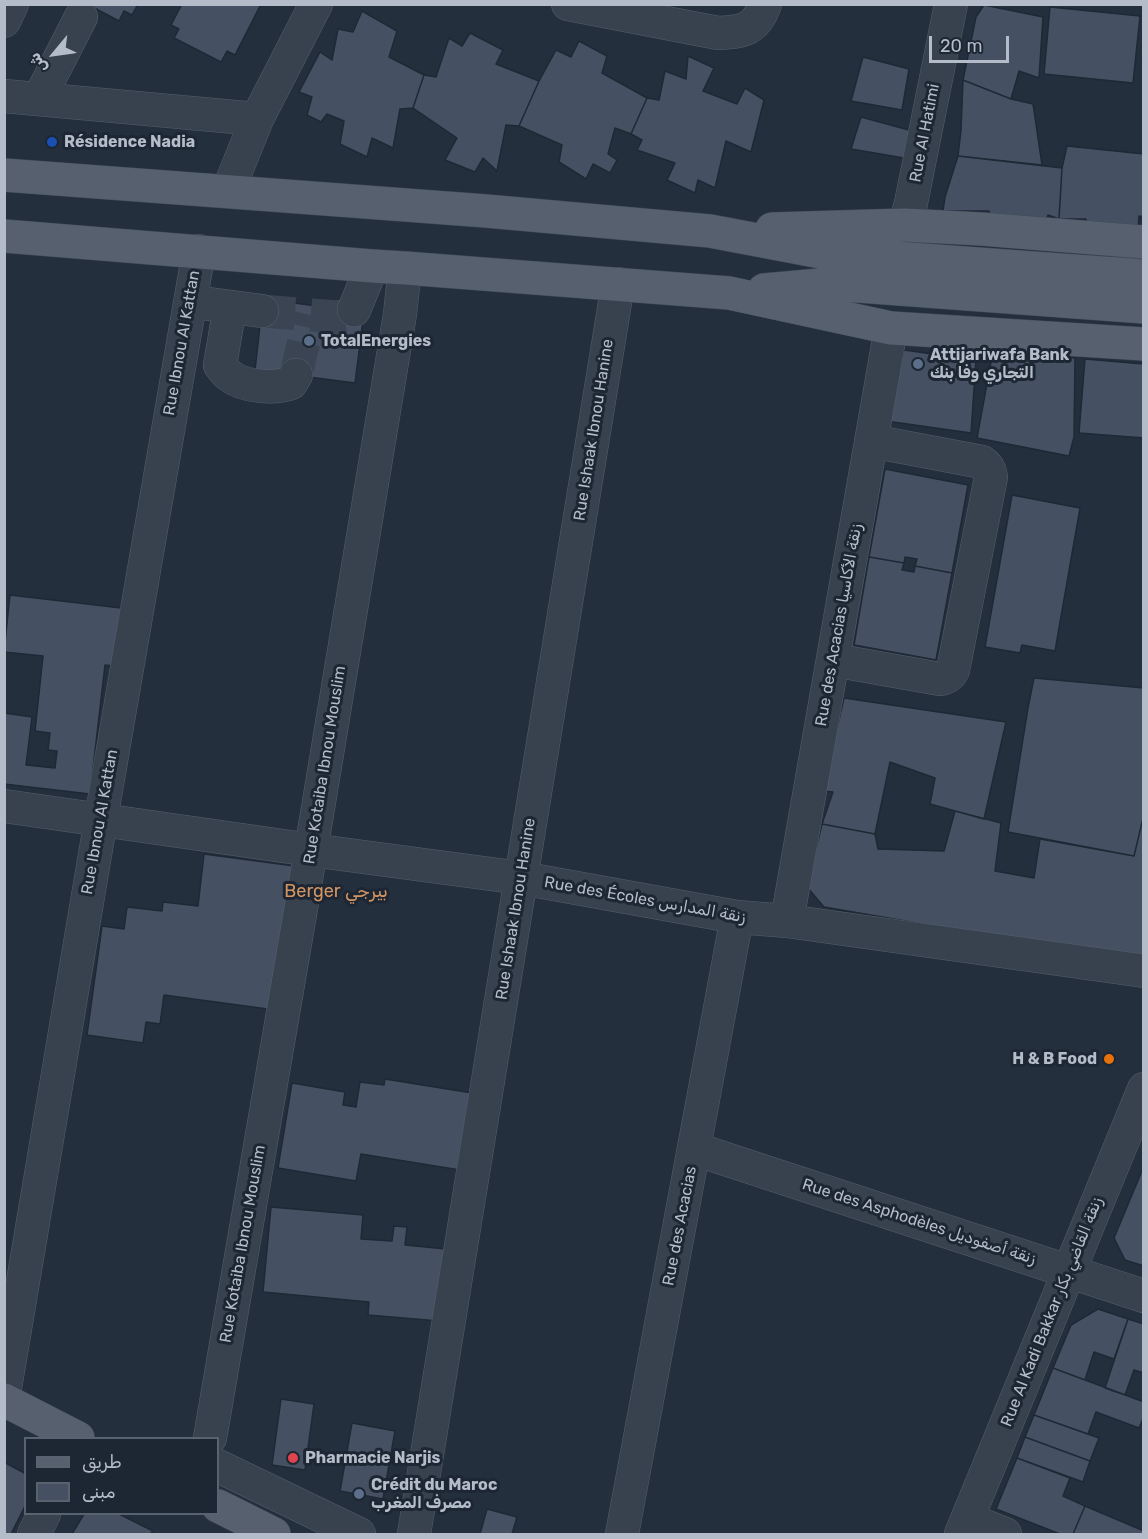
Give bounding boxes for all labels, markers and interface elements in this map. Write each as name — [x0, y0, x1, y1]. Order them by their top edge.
north arrow — [24, 24, 84, 84]
scale bar — [932, 24, 1012, 62]
text: 20 m — [940, 35, 982, 57]
text: ش — [25, 49, 51, 76]
street label: Rue Al Hatimi — [906, 82, 944, 184]
place label: Résidence Nadia — [64, 132, 195, 152]
marker: Résidence Nadia — [45, 135, 59, 149]
street label: Rue Ibnou Al Kattan — [160, 269, 204, 417]
place label: TotalEnergies — [321, 331, 431, 351]
marker: TotalEnergies — [302, 334, 316, 348]
street label: Rue Ishaak Ibnou Hanine — [570, 338, 618, 522]
place label: Attijariwafa Bank التجاري وفا بنك — [930, 345, 1069, 383]
marker: Attijariwafa Bank التجاري وفا بنك — [911, 357, 925, 371]
street label: Rue des Acacias زنقة الأكاسيا — [812, 522, 866, 728]
street label: Rue Kotaiba Ibnou Mouslim — [300, 665, 350, 865]
street label: Rue Ibnou Al Kattan — [78, 748, 122, 896]
street label: Rue Ishaak Ibnou Hanine — [492, 817, 540, 1001]
street label: Rue des Écoles زنقة المدارس — [543, 873, 747, 927]
district label: Berger بيرجي — [284, 881, 388, 903]
place label: H & B Food — [1012, 1049, 1097, 1069]
marker: H & B Food — [1102, 1052, 1116, 1066]
street label: Rue Kotaiba Ibnou Mouslim — [216, 1144, 270, 1344]
street label: Rue des Acacias — [659, 1165, 701, 1287]
street label: Rue des Asphodèles زنقة أصفوديل — [800, 1175, 1038, 1269]
street label: Rue Al Kadi Bakkar زنقة القاضي بكار — [997, 1194, 1107, 1430]
legend — [24, 1437, 219, 1515]
place label: Pharmacie Narjis — [305, 1448, 440, 1468]
text: طريق — [82, 1451, 122, 1473]
marker: Pharmacie Narjis — [286, 1451, 300, 1465]
place label: Crédit du Maroc مصرف المغرب — [371, 1475, 497, 1513]
text: مبنى — [82, 1481, 116, 1503]
marker: Crédit du Maroc مصرف المغرب — [352, 1487, 366, 1501]

